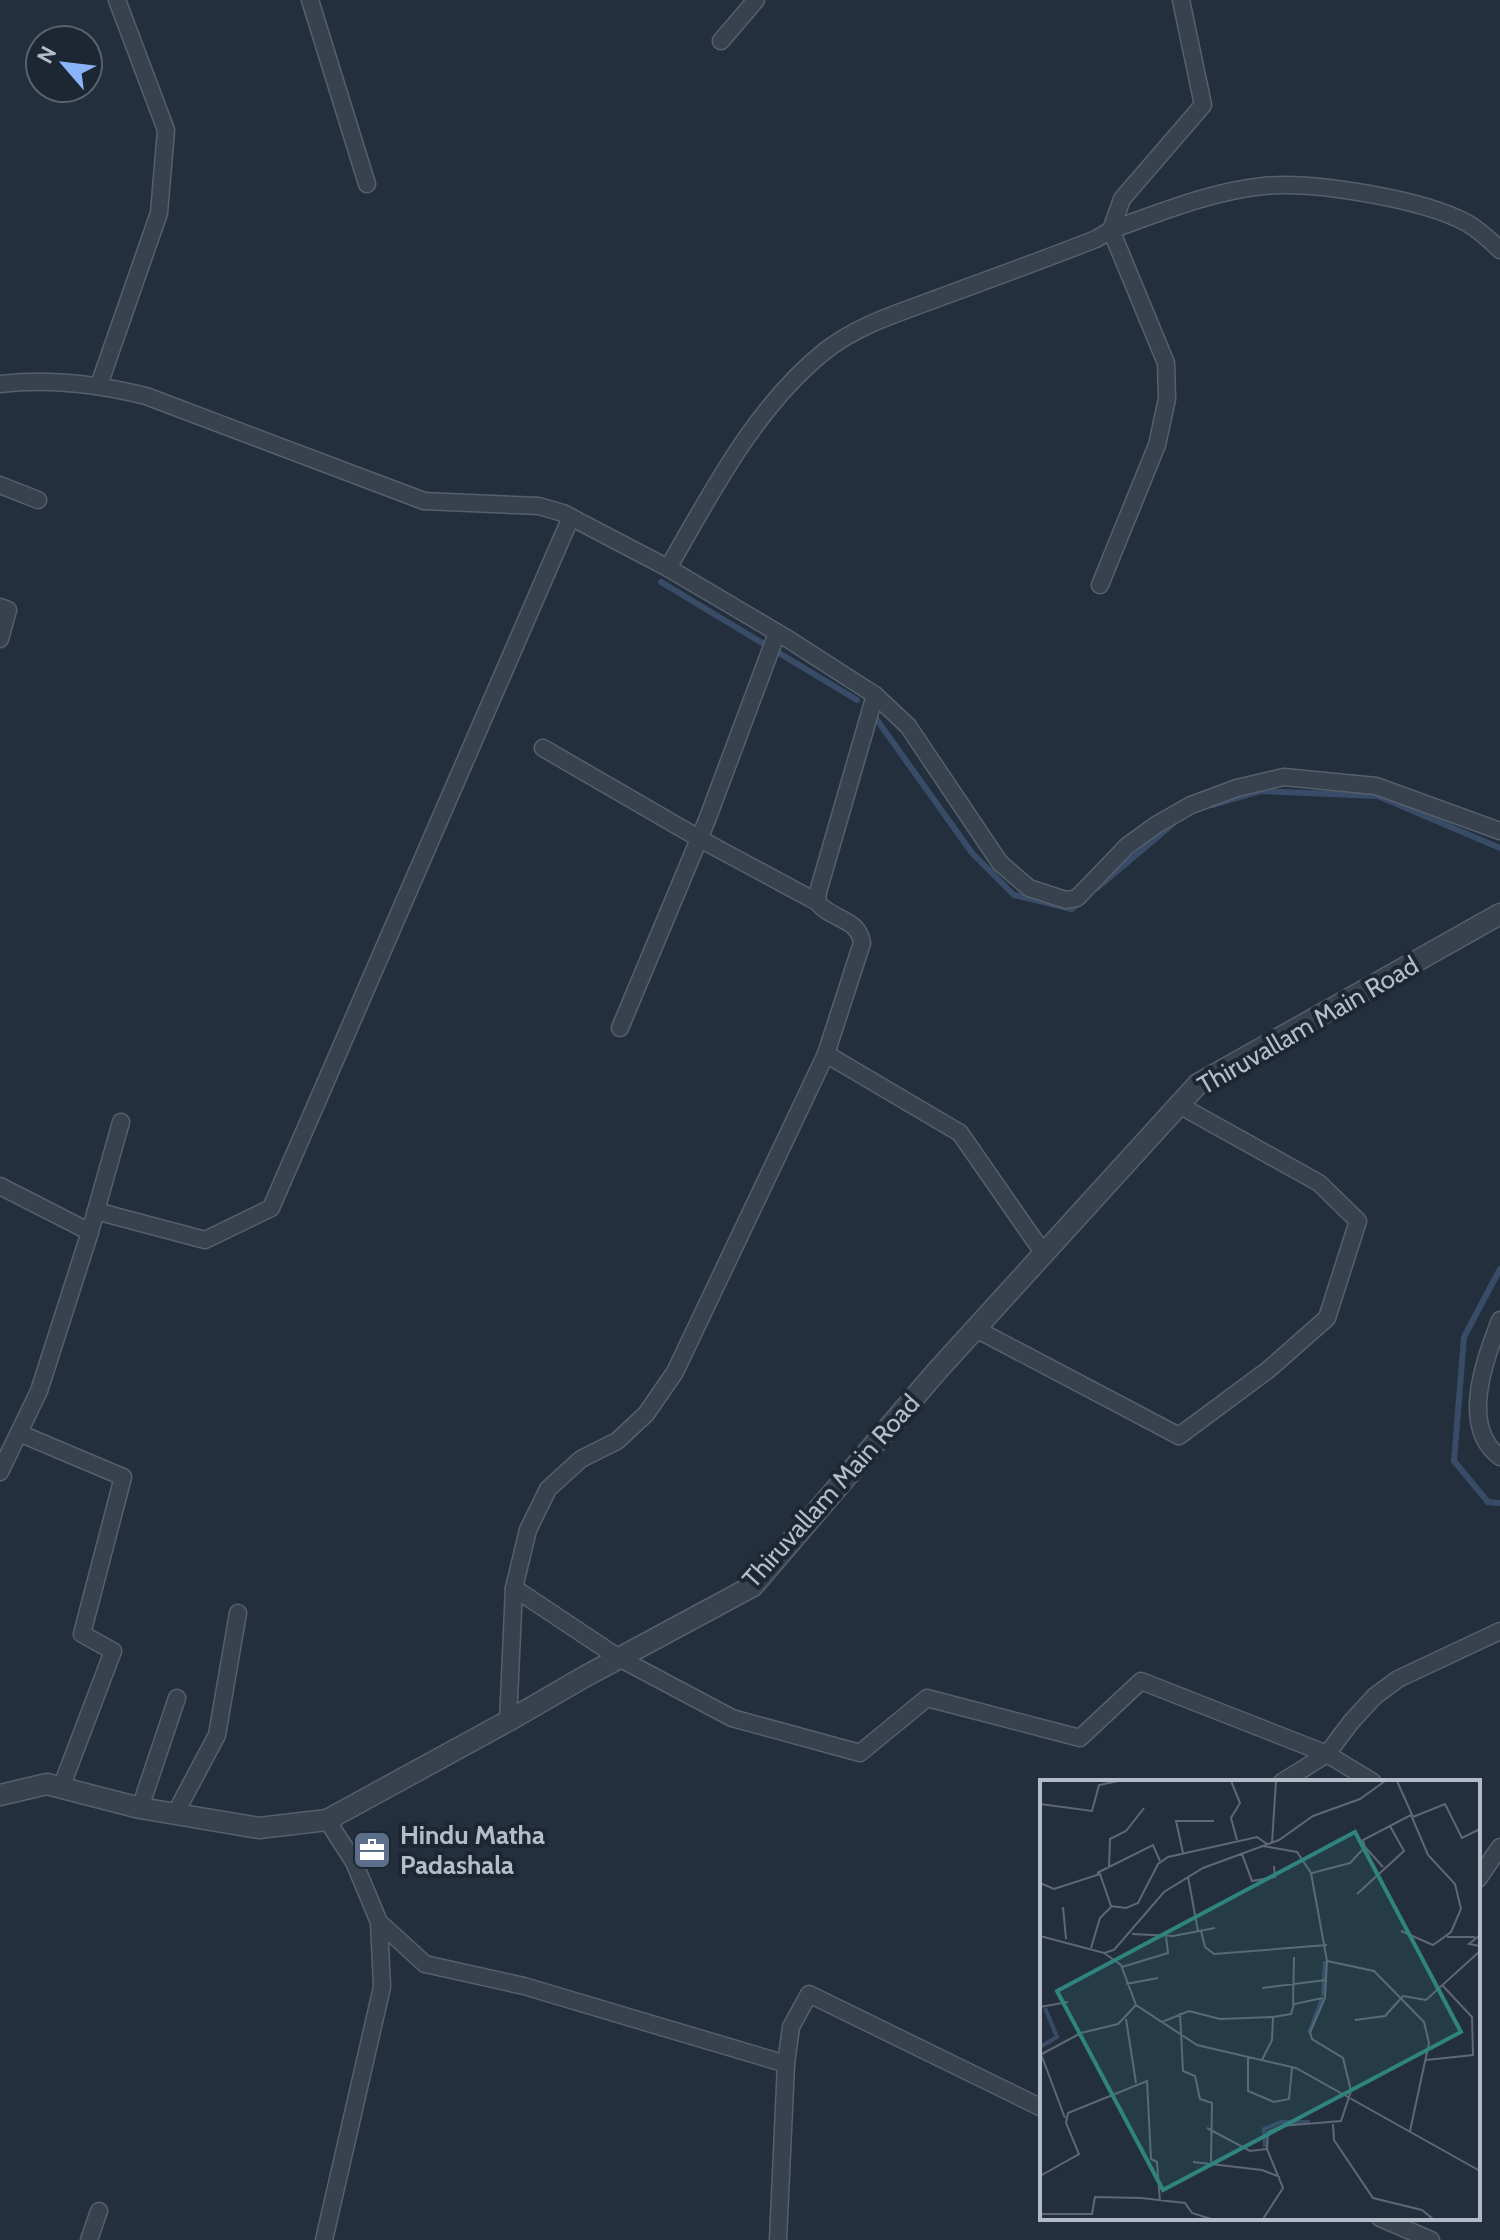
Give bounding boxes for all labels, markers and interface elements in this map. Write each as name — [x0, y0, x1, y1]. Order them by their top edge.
north arrow — [24, 24, 104, 104]
text: N — [31, 42, 62, 68]
street label: Thiruvallam Main Road — [1192, 949, 1424, 1101]
street label: Thiruvallam Main Road — [736, 1388, 926, 1594]
inset map — [1040, 1780, 1480, 2220]
place label: Hindu Matha Padashala — [400, 1819, 545, 1881]
office icon: Hindu Matha Padashala — [351, 1829, 393, 1871]

